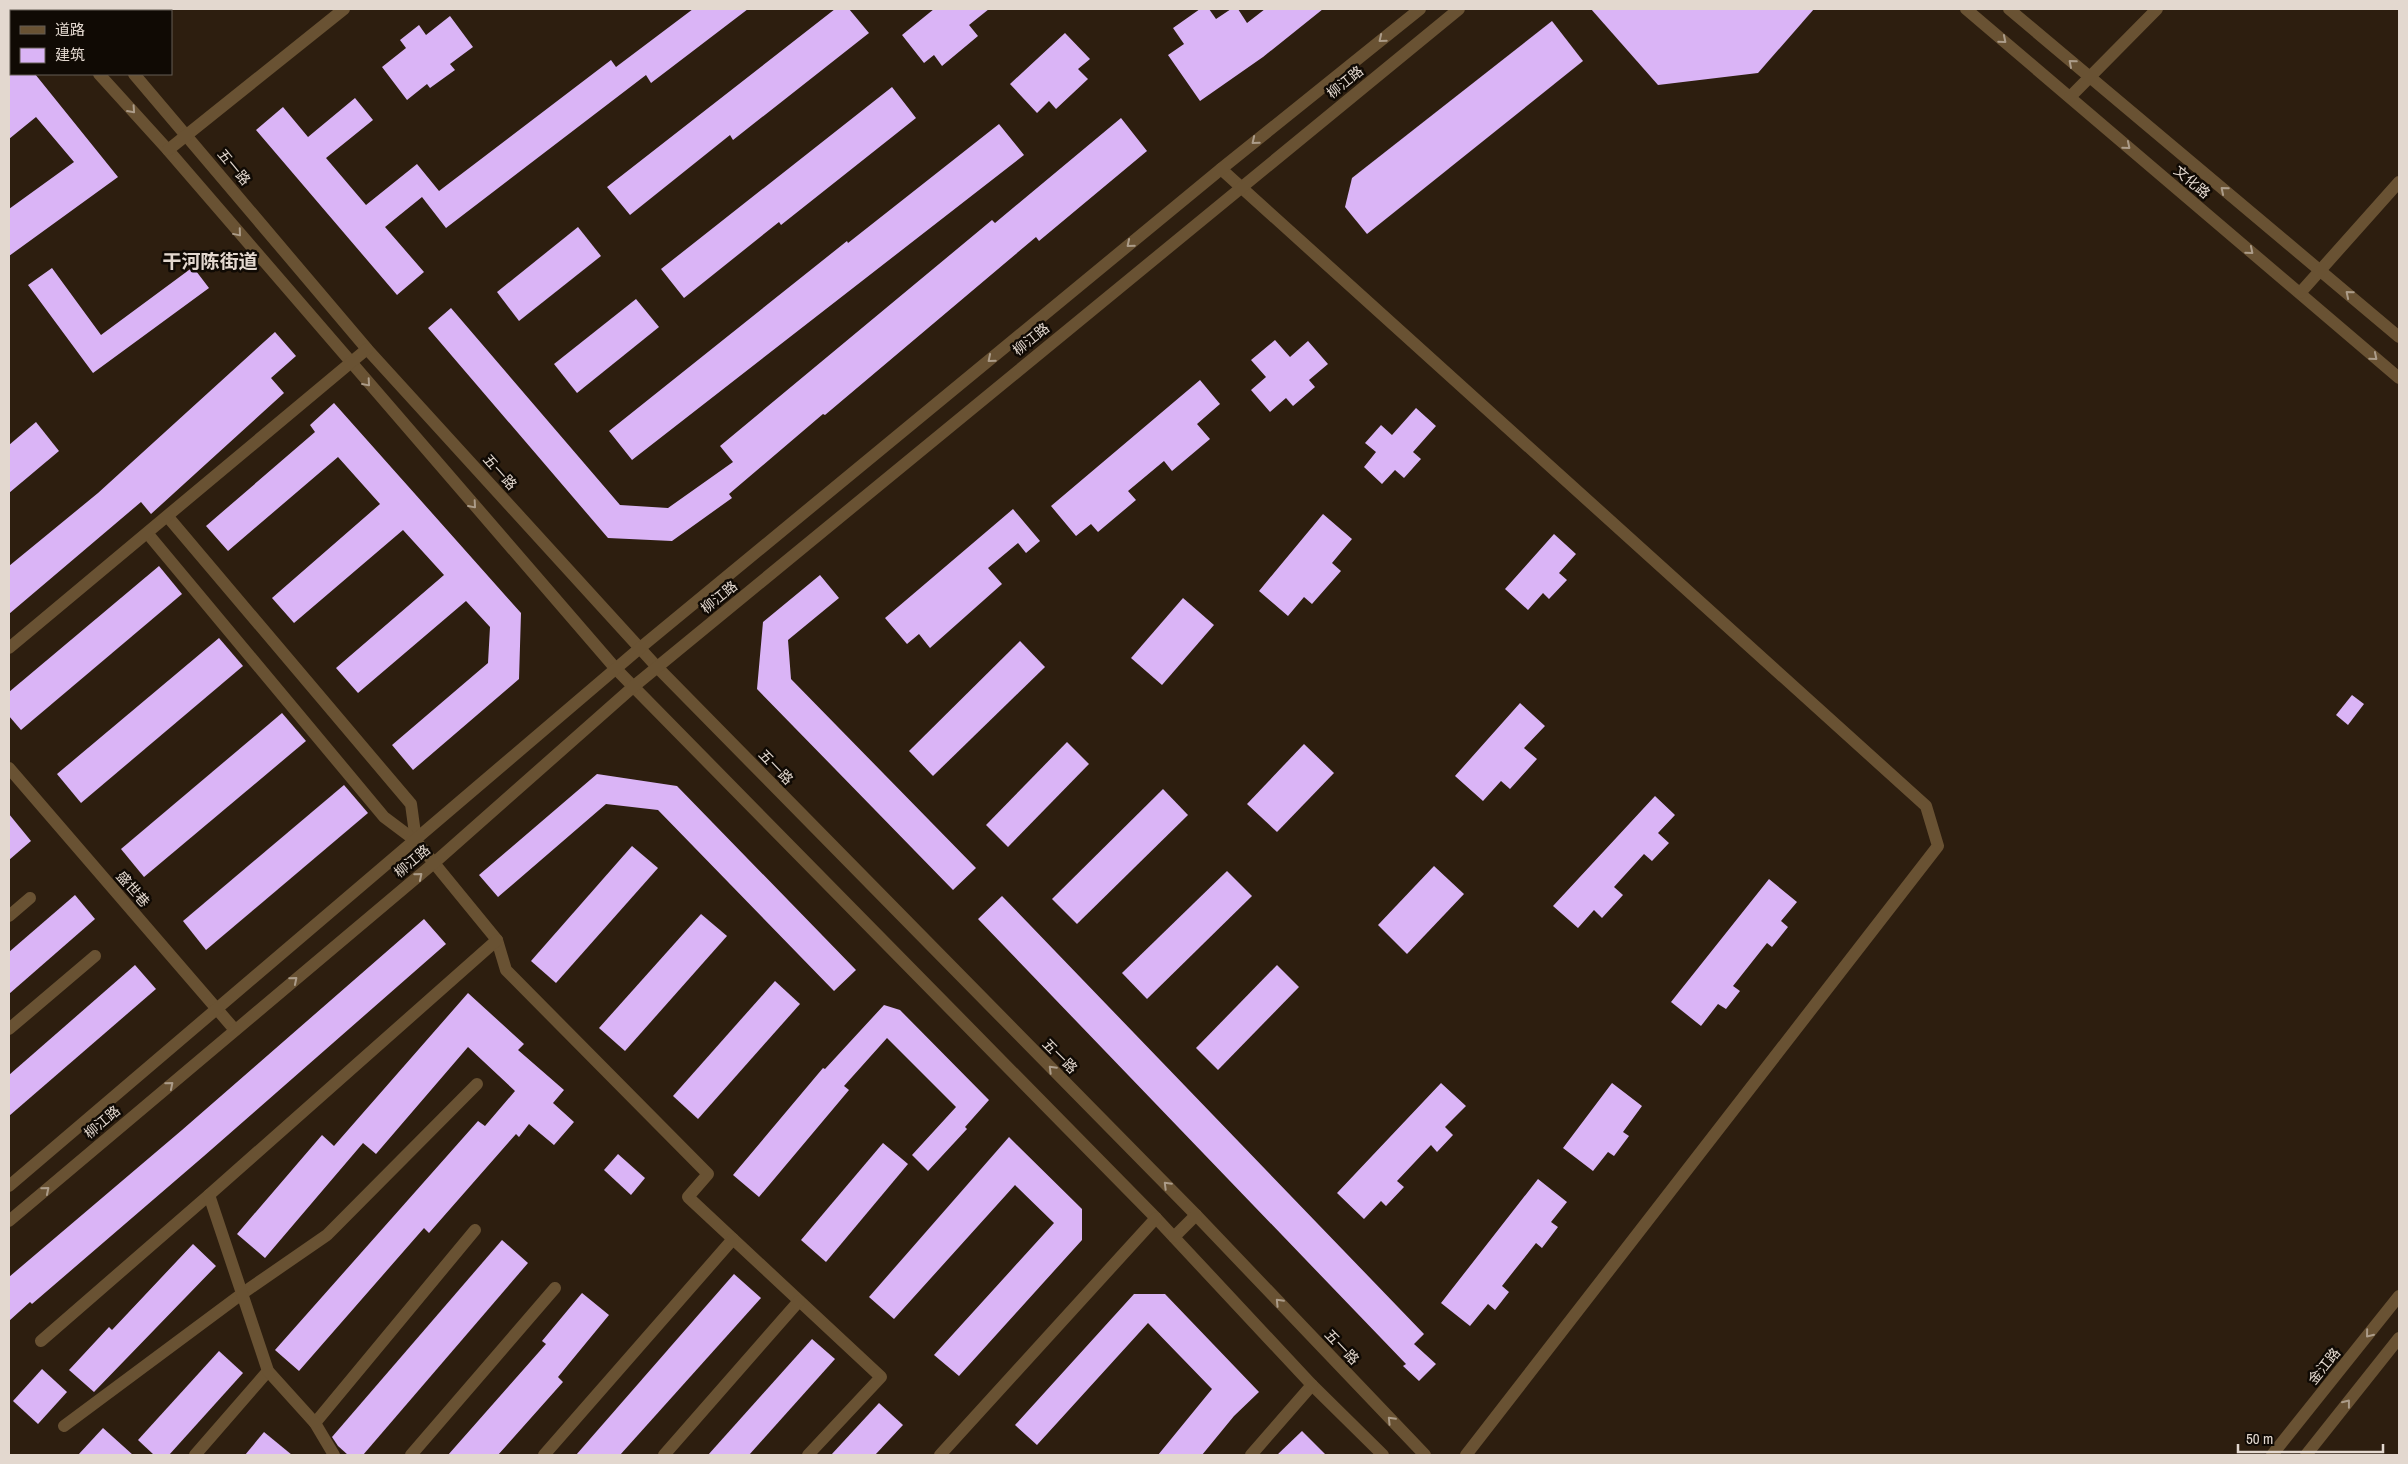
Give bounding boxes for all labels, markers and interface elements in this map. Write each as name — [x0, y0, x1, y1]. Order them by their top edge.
legend — [10, 10, 172, 75]
text: 道路 — [55, 19, 85, 40]
one-way arrow — [1379, 34, 1388, 42]
one-way arrow — [1997, 35, 2006, 43]
text: 建筑 — [55, 44, 85, 65]
one-way arrow — [2069, 60, 2078, 69]
street label: 柳江路 — [1323, 62, 1367, 102]
one-way arrow — [126, 104, 135, 113]
one-way arrow — [1252, 136, 1261, 145]
one-way arrow — [2121, 140, 2130, 149]
street label: 五一路 — [214, 145, 254, 189]
street label: 文化路 — [2170, 162, 2214, 202]
one-way arrow — [2221, 187, 2230, 195]
one-way arrow — [233, 227, 242, 236]
one-way arrow — [1126, 239, 1135, 248]
one-way arrow — [2245, 246, 2254, 255]
district label: 干河陈街道 — [162, 248, 258, 274]
one-way arrow — [2345, 291, 2354, 300]
street label: 柳江路 — [1009, 319, 1053, 359]
one-way arrow — [2368, 351, 2377, 359]
one-way arrow — [988, 353, 997, 361]
one-way arrow — [361, 377, 370, 386]
street label: 五一路 — [479, 450, 521, 494]
one-way arrow — [468, 500, 477, 509]
street label: 柳江路 — [697, 577, 741, 617]
street label: 五一路 — [755, 746, 797, 788]
street label: 柳江路 — [390, 841, 434, 881]
street label: 盛世巷 — [112, 867, 154, 911]
one-way arrow — [413, 872, 422, 881]
one-way arrow — [289, 977, 298, 986]
street label: 五一路 — [1039, 1035, 1081, 1077]
one-way arrow — [1049, 1066, 1058, 1075]
one-way arrow — [164, 1082, 173, 1090]
street label: 柳江路 — [80, 1102, 124, 1142]
one-way arrow — [1163, 1182, 1172, 1191]
one-way arrow — [40, 1187, 49, 1195]
one-way arrow — [1276, 1299, 1285, 1308]
street label: 五一路 — [1321, 1326, 1363, 1368]
one-way arrow — [2365, 1328, 2374, 1337]
street label: 金江路 — [2304, 1344, 2344, 1388]
one-way arrow — [2342, 1400, 2350, 1409]
one-way arrow — [1388, 1417, 1397, 1426]
scale bar — [2238, 1422, 2383, 1454]
text: 50 m — [2246, 1428, 2273, 1449]

